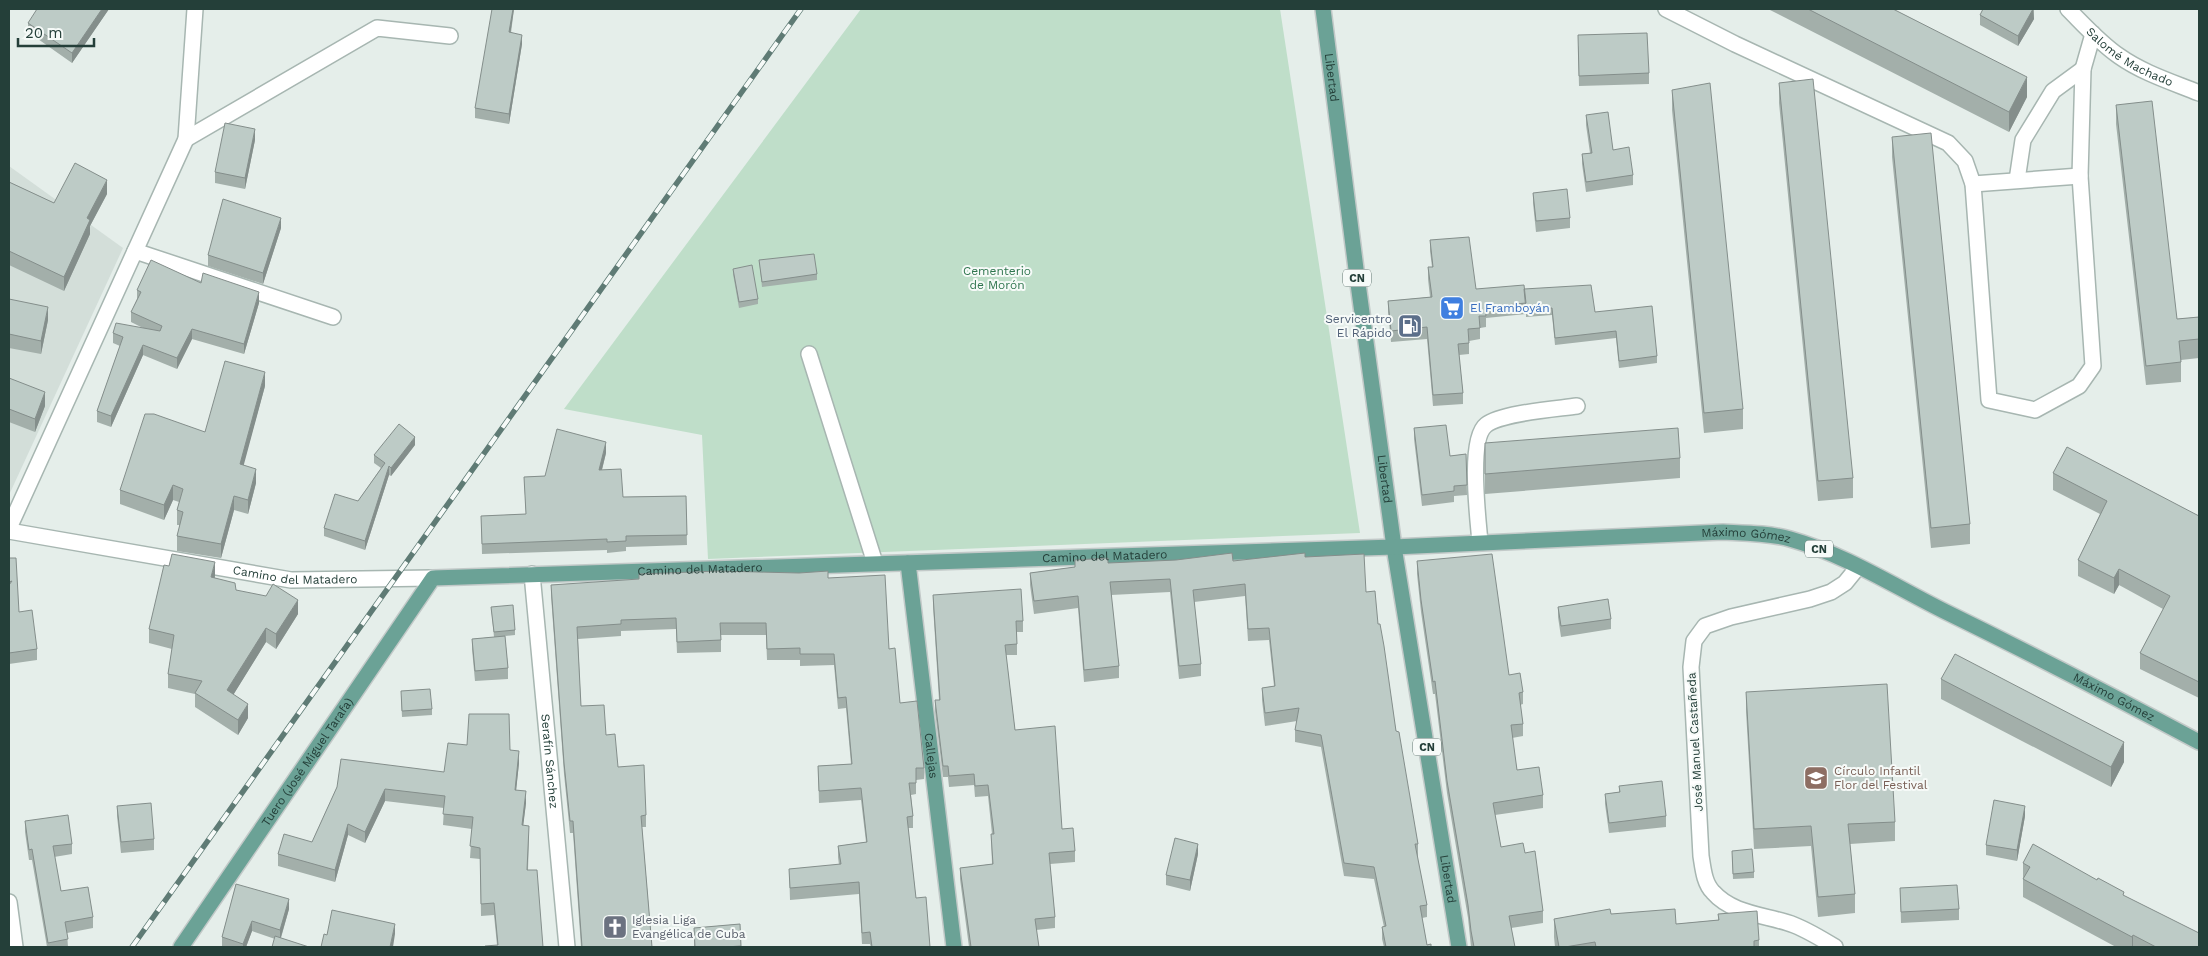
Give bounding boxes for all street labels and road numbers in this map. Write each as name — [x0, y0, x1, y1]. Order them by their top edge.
street label: Salomé Machado — [2083, 25, 2175, 89]
street label: Libertad — [1322, 52, 1342, 103]
road number: CN — [1343, 270, 1371, 286]
street label: Libertad — [1374, 454, 1395, 504]
street label: Máximo Gómez — [1701, 525, 1793, 546]
road number: CN — [1805, 540, 1833, 558]
street label: Camino del Matadero — [1042, 547, 1168, 565]
street label: Camino del Matadero — [637, 560, 763, 578]
street label: Camino del Matadero — [232, 563, 357, 587]
street label: Máximo Gómez — [2071, 670, 2157, 724]
street label: José Manuel Castañeda — [1684, 672, 1706, 812]
street label: Tuero (José Miguel Tarafa) — [259, 695, 356, 829]
street label: Serafín Sánchez — [538, 713, 561, 809]
street label: Callejas — [921, 732, 941, 779]
road number: CN — [1413, 739, 1441, 756]
street label: Libertad — [1437, 854, 1459, 904]

